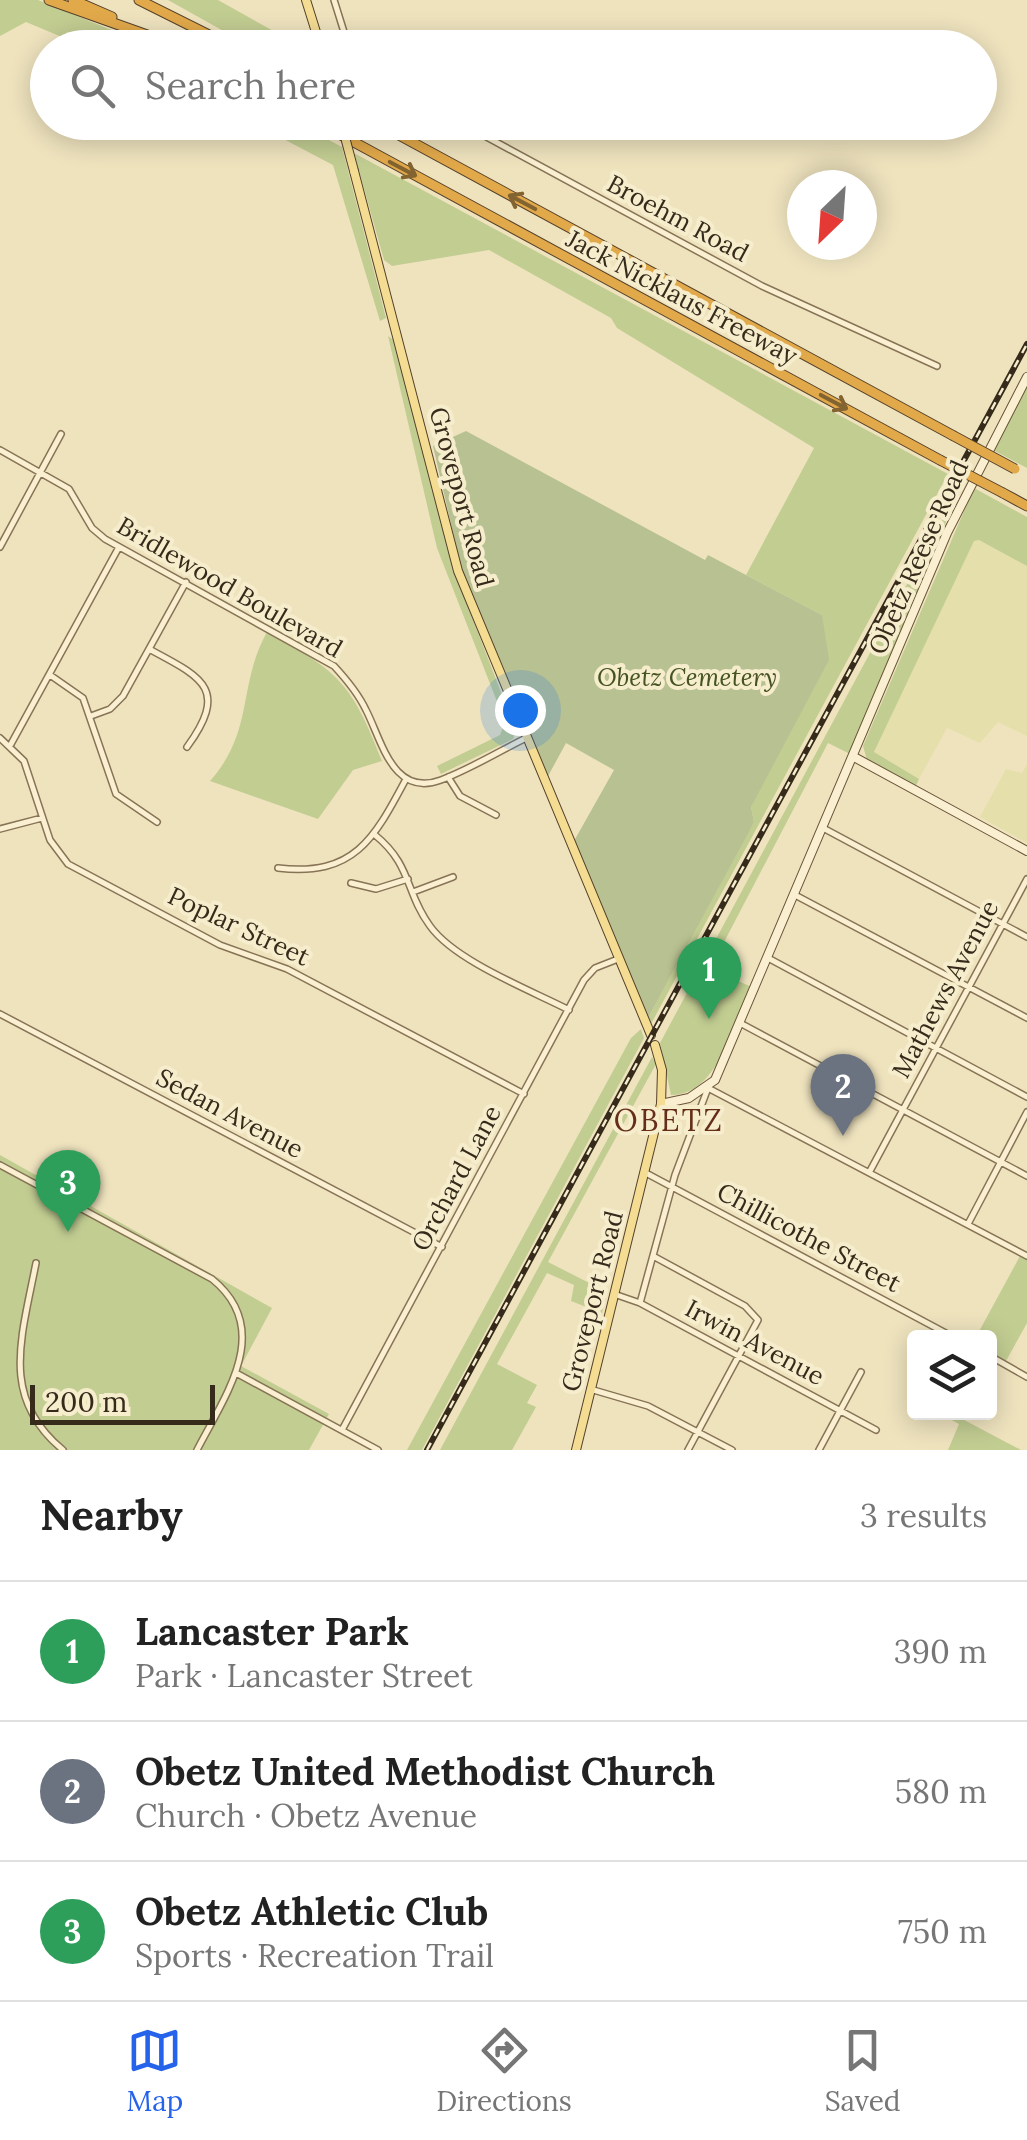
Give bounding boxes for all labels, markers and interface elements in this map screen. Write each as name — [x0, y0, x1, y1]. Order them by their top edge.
search box — [30, 30, 997, 140]
icon: search — [65, 58, 120, 113]
text: Search here — [145, 61, 356, 109]
one-way arrow — [388, 159, 417, 179]
street label: Broehm Road — [602, 167, 754, 269]
north arrow — [787, 170, 877, 260]
one-way arrow — [508, 192, 537, 211]
street label: Jack Nicklaus Freeway — [560, 222, 804, 372]
one-way arrow — [819, 393, 849, 412]
street label: Groveport Road — [423, 403, 501, 591]
street label: Obetz Reese Road — [861, 455, 975, 659]
street label: Bridlewood Boulevard — [112, 509, 349, 665]
park label: Obetz Cemetery — [597, 661, 777, 693]
your location — [495, 685, 546, 736]
street label: Poplar Street — [163, 879, 315, 973]
street label: Mathews Avenue — [885, 895, 1005, 1083]
pin: 1 — [676, 936, 742, 1019]
pin: 2 — [810, 1054, 876, 1136]
street label: Sedan Avenue — [151, 1061, 309, 1165]
street label: Orchard Lane — [404, 1100, 508, 1256]
district label: OBETZ — [614, 1101, 724, 1139]
pin: 3 — [36, 1150, 100, 1232]
street label: Chillicothe Street — [712, 1175, 907, 1299]
street label: Groveport Road — [554, 1207, 630, 1395]
street label: Irwin Avenue — [680, 1292, 830, 1392]
map controls — [907, 1330, 997, 1420]
button: layers — [907, 1330, 997, 1420]
scale bar — [30, 1380, 215, 1424]
text: 200 m — [45, 1384, 127, 1420]
text: Nearby — [40, 1488, 183, 1542]
text: 3 results — [860, 1495, 987, 1536]
text: Lancaster Park — [135, 1607, 409, 1655]
text: 1 — [66, 1631, 79, 1672]
text: 390 m — [894, 1631, 987, 1672]
text: Park · Lancaster Street — [135, 1655, 473, 1696]
text: Obetz United Methodist Church — [135, 1747, 715, 1795]
text: 2 — [64, 1771, 81, 1812]
text: 580 m — [895, 1771, 987, 1812]
text: Church · Obetz Avenue — [135, 1795, 477, 1836]
text: Obetz Athletic Club — [135, 1887, 488, 1935]
text: 3 — [64, 1911, 81, 1952]
text: 750 m — [898, 1911, 987, 1952]
text: Sports · Recreation Trail — [135, 1935, 494, 1976]
tab: Map — [126, 2023, 183, 2119]
tab: Directions — [436, 2023, 572, 2119]
tab: Saved — [825, 2023, 901, 2119]

